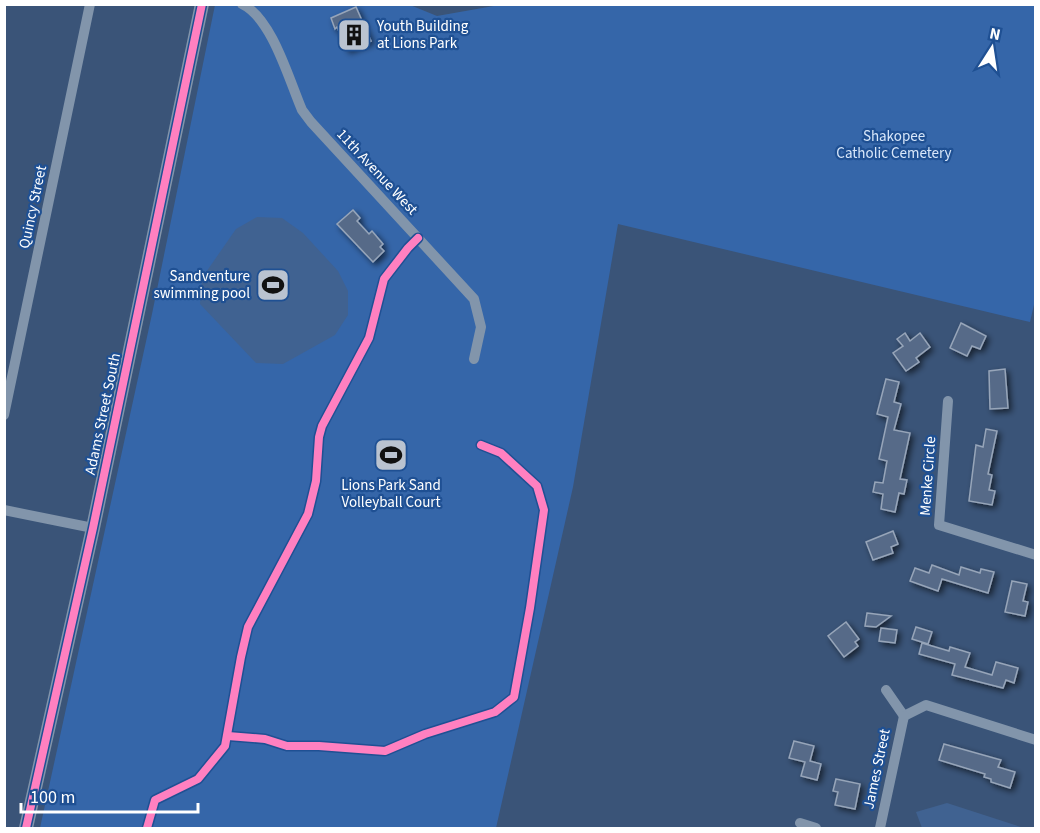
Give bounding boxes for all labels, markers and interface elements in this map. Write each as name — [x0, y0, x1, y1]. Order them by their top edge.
place label: Youth Building at Lions Park — [376, 16, 469, 54]
building icon: Youth Building at Lions Park — [336, 17, 372, 53]
north arrow — [962, 18, 1022, 78]
text: N — [987, 22, 1002, 46]
street label: 11th Avenue West — [332, 124, 422, 220]
park label: Shakopee Catholic Cemetery — [836, 126, 952, 164]
street label: Quincy Street — [14, 163, 52, 251]
place label: Sandventure swimming pool — [154, 266, 250, 304]
sports icon: Sandventure swimming pool — [255, 267, 291, 303]
street label: Adams Street South — [80, 351, 126, 477]
street label: Menke Circle — [915, 436, 941, 516]
sports icon: Lions Park Sand Volleyball Court — [373, 437, 409, 473]
place label: Lions Park Sand Volleyball Court — [341, 475, 441, 513]
street label: James Street — [858, 727, 896, 811]
scale bar — [21, 776, 198, 814]
text: 100 m — [30, 785, 75, 810]

